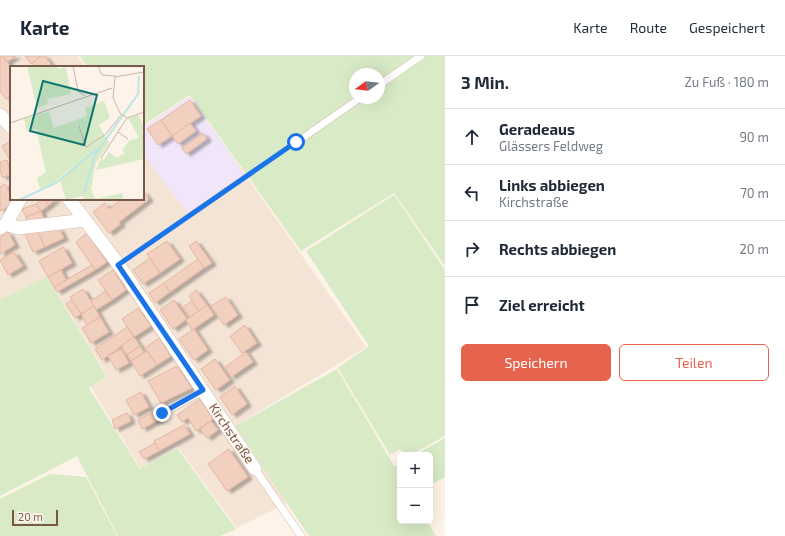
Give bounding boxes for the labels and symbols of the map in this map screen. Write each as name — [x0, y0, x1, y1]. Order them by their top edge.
inset map — [10, 66, 144, 200]
north arrow — [349, 68, 385, 104]
route start — [287, 133, 305, 151]
street label: Kirchstraße — [206, 400, 258, 466]
route end — [153, 404, 171, 422]
scale bar — [12, 508, 58, 527]

